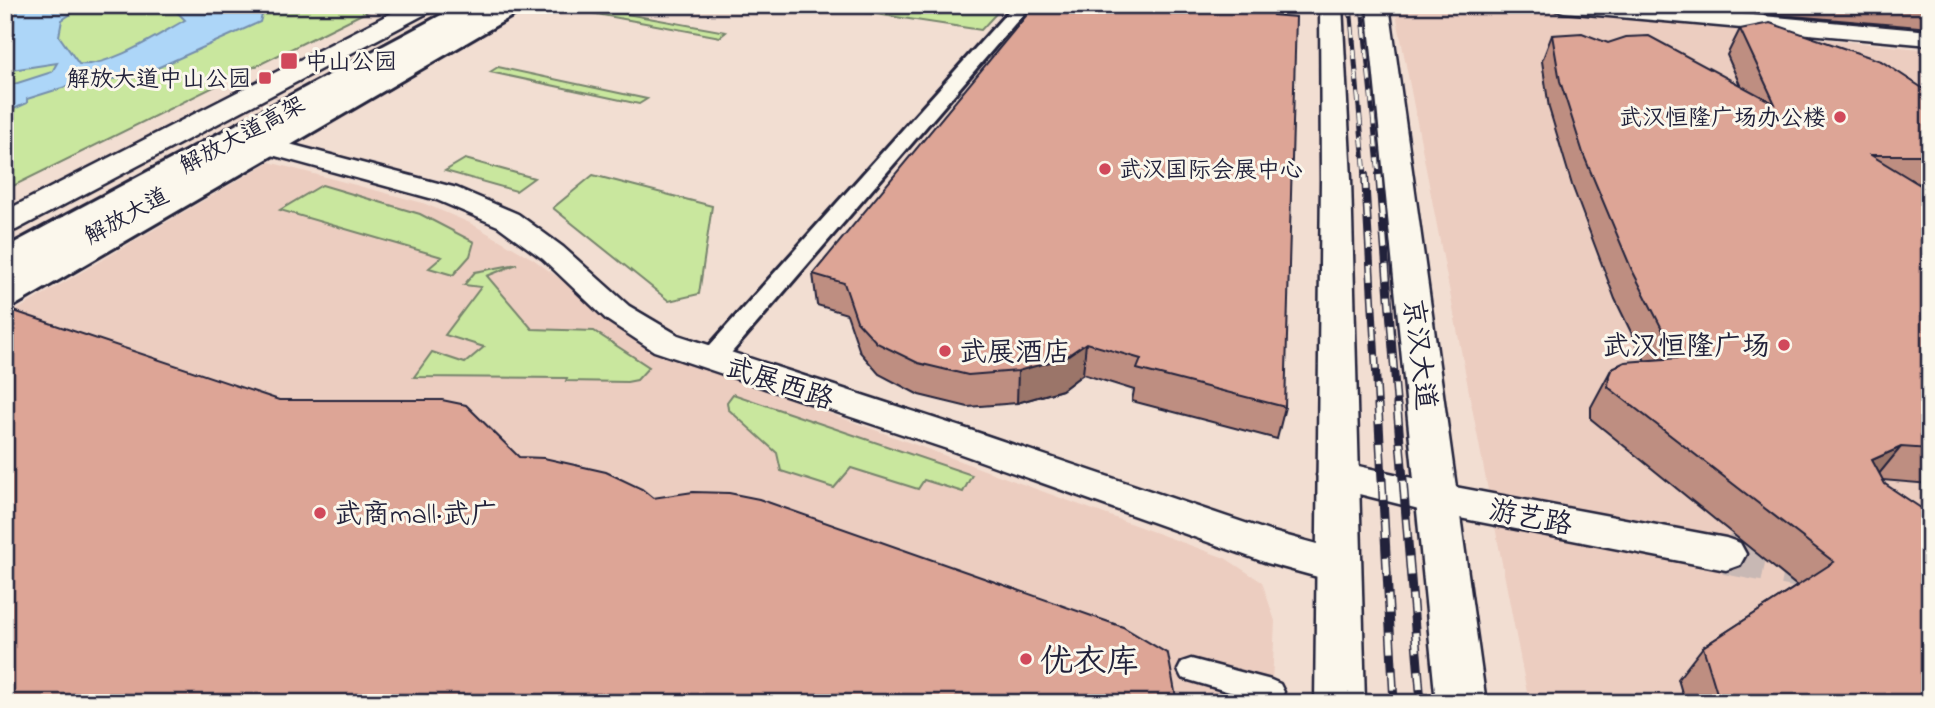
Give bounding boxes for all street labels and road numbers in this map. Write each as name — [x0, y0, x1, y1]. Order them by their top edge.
street label: 解放大道高架 — [175, 89, 312, 183]
street label: 解放大道 — [79, 180, 175, 254]
street label: 京汉大道 — [1390, 296, 1445, 413]
street label: 武展西路 — [719, 349, 839, 422]
street label: 游艺路 — [1485, 491, 1575, 548]

